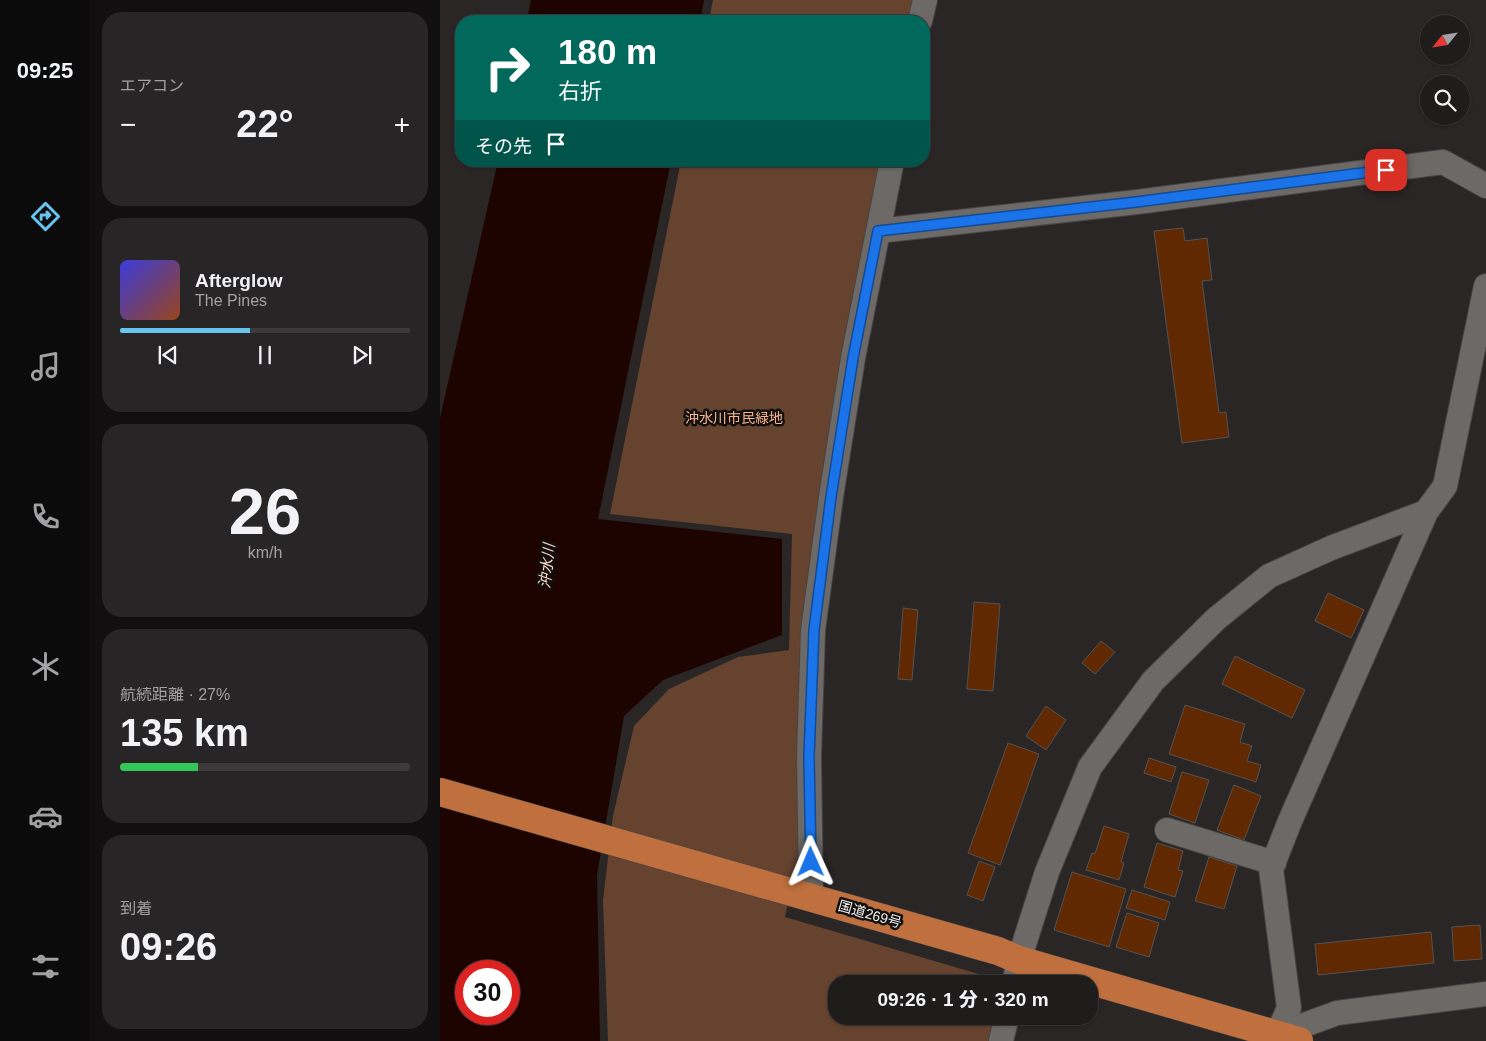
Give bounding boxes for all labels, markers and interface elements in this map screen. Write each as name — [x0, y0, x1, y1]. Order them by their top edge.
north arrow — [1420, 15, 1470, 65]
map controls — [1420, 15, 1470, 125]
text: 180 m — [558, 32, 657, 71]
icon: right — [475, 35, 540, 100]
text: 09:25 — [17, 58, 73, 83]
button: search — [1420, 75, 1470, 125]
text: エアコン — [120, 77, 184, 94]
text: 右折 — [558, 79, 602, 104]
text: 22° — [236, 103, 294, 145]
text: − — [120, 109, 136, 140]
text: + — [394, 109, 410, 140]
icon: arrive — [542, 130, 570, 158]
text: その先 — [475, 136, 532, 157]
pin — [1365, 149, 1407, 191]
icon: arrive — [1372, 156, 1400, 184]
icon: directions — [28, 199, 63, 234]
text: Afterglow — [195, 270, 283, 291]
text: The Pines — [195, 292, 267, 309]
icon: previous — [154, 341, 182, 369]
icon: pause — [251, 341, 279, 369]
icon: next — [348, 341, 376, 369]
icon: music — [28, 349, 63, 384]
park label: 沖水川市民緑地 — [685, 410, 783, 426]
text: 26 — [229, 475, 301, 548]
icon: phone — [28, 499, 63, 534]
water label: 沖水川 — [536, 541, 558, 589]
text: km/h — [248, 544, 282, 561]
icon: climate — [28, 649, 63, 684]
text: 航続距離 · 27% — [120, 686, 230, 703]
text: 135 km — [120, 712, 249, 754]
icon: car — [28, 799, 63, 834]
position arrow — [784, 835, 836, 887]
street label: 国道269号 — [836, 897, 904, 931]
text: 到着 — [120, 900, 152, 917]
text: 09:26 — [120, 926, 217, 968]
icon: filters — [28, 949, 63, 984]
speed limit sign: 30 — [455, 960, 520, 1025]
text: 09:26 · 1 分 · 320 m — [877, 989, 1049, 1010]

